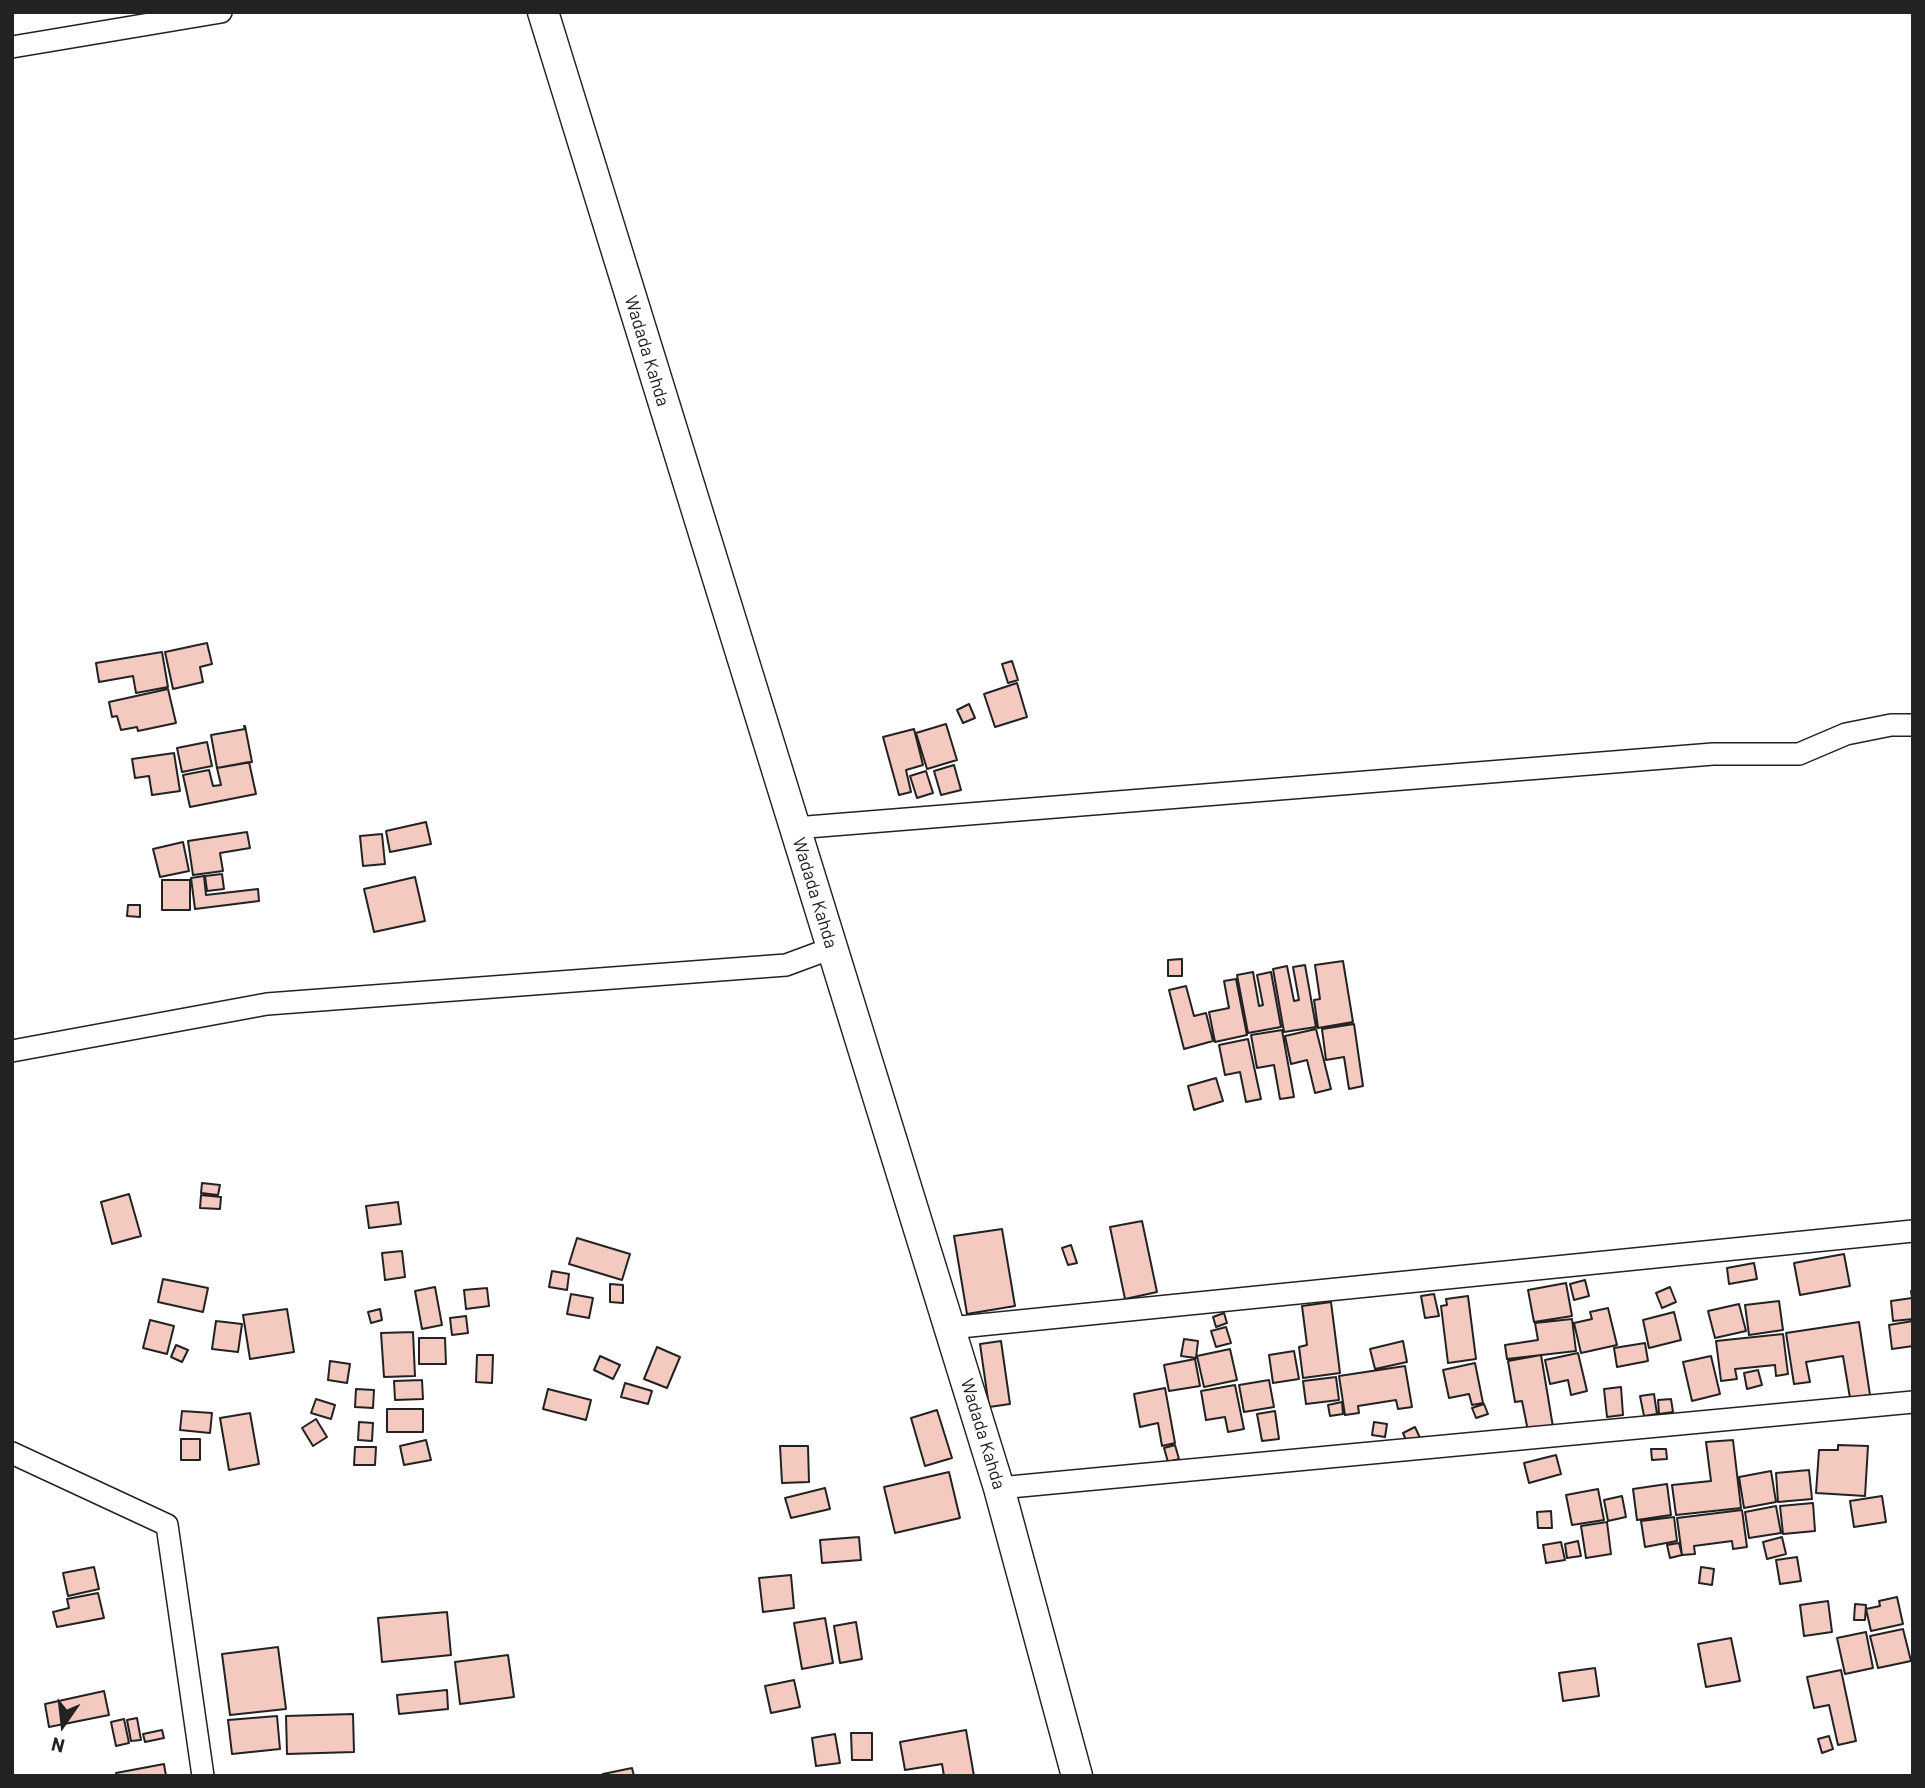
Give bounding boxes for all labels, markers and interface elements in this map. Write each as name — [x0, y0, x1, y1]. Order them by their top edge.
street label: Wadada Kahda — [620, 293, 674, 409]
street label: Wadada Kahda — [788, 835, 842, 951]
street label: Wadada Kahda — [956, 1376, 1010, 1492]
north arrow — [28, 1690, 98, 1760]
text: N — [49, 1733, 67, 1759]

